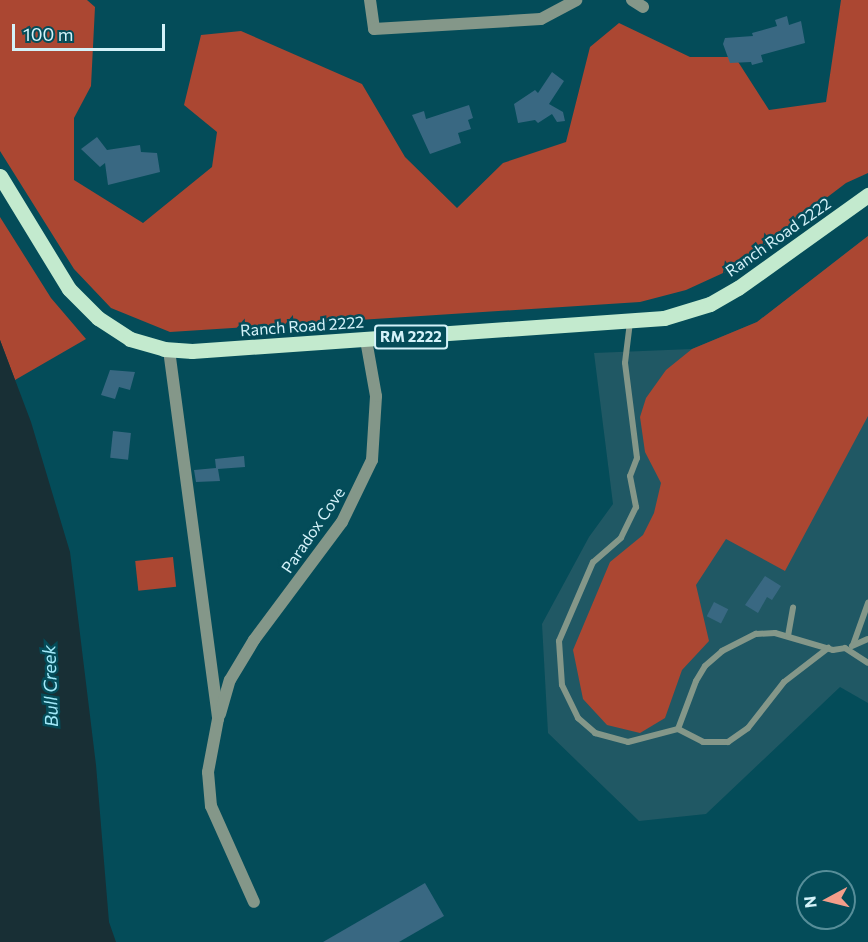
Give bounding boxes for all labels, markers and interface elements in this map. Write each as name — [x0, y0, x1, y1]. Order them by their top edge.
scale bar — [15, 12, 168, 50]
text: 100 m — [23, 23, 73, 45]
street label: Ranch Road 2222 — [722, 193, 834, 281]
street label: Ranch Road 2222 — [239, 312, 365, 340]
road number: RM 2222 — [374, 325, 448, 349]
street label: Paradox Cove — [277, 483, 349, 577]
water label: Bull Creek — [38, 645, 62, 727]
north arrow — [796, 870, 856, 930]
text: N — [799, 895, 820, 909]

